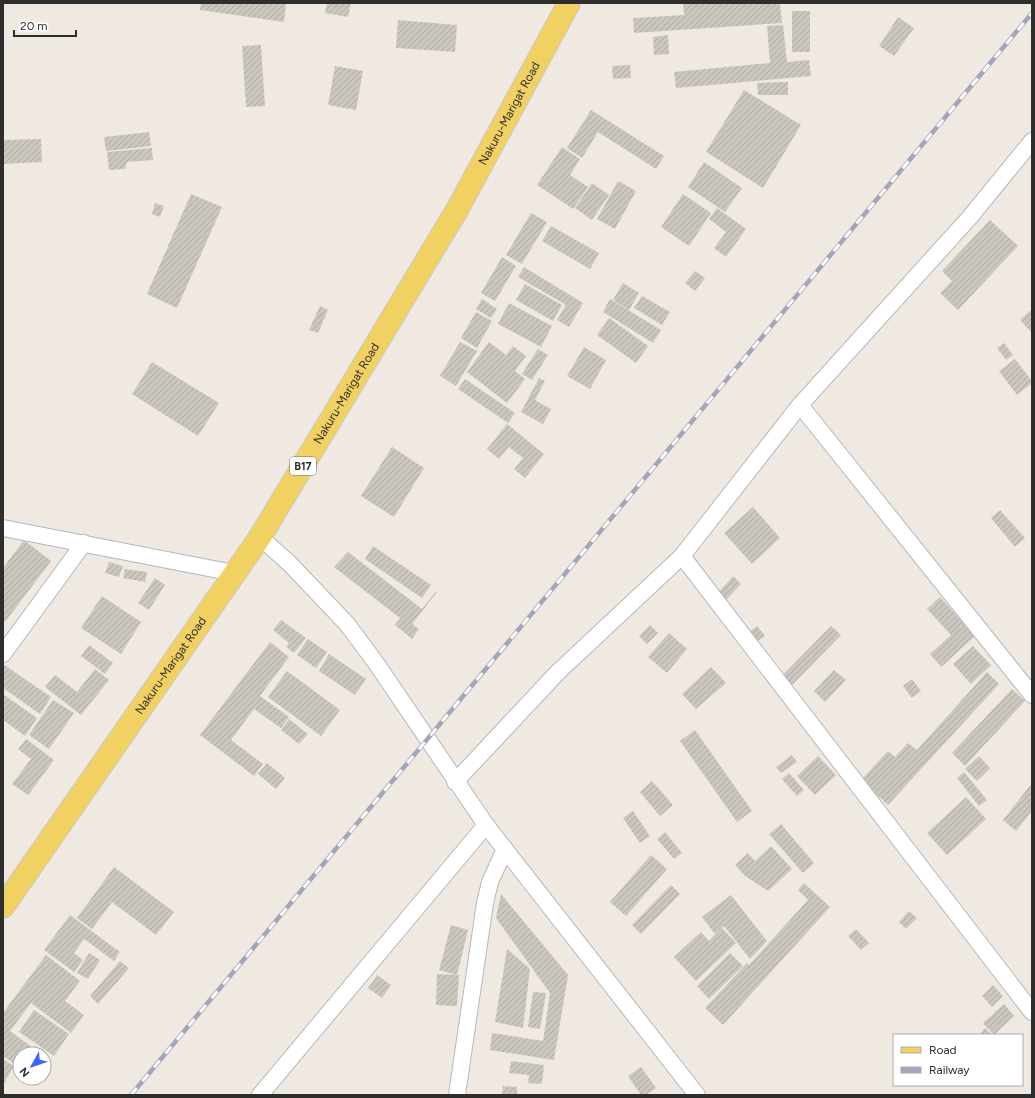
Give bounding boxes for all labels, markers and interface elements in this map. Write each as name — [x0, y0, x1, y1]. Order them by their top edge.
scale bar — [14, 12, 76, 38]
text: 20 m — [20, 19, 48, 33]
street label: Nakuru-Marigat Road — [476, 59, 543, 167]
street label: Nakuru-Marigat Road — [311, 341, 382, 446]
road number: B17 — [290, 457, 316, 475]
street label: Nakuru-Marigat Road — [132, 614, 209, 717]
legend — [893, 1034, 1023, 1086]
text: Road — [929, 1043, 957, 1057]
north arrow — [12, 1046, 52, 1086]
text: Railway — [929, 1063, 970, 1077]
text: N — [17, 1065, 32, 1080]

